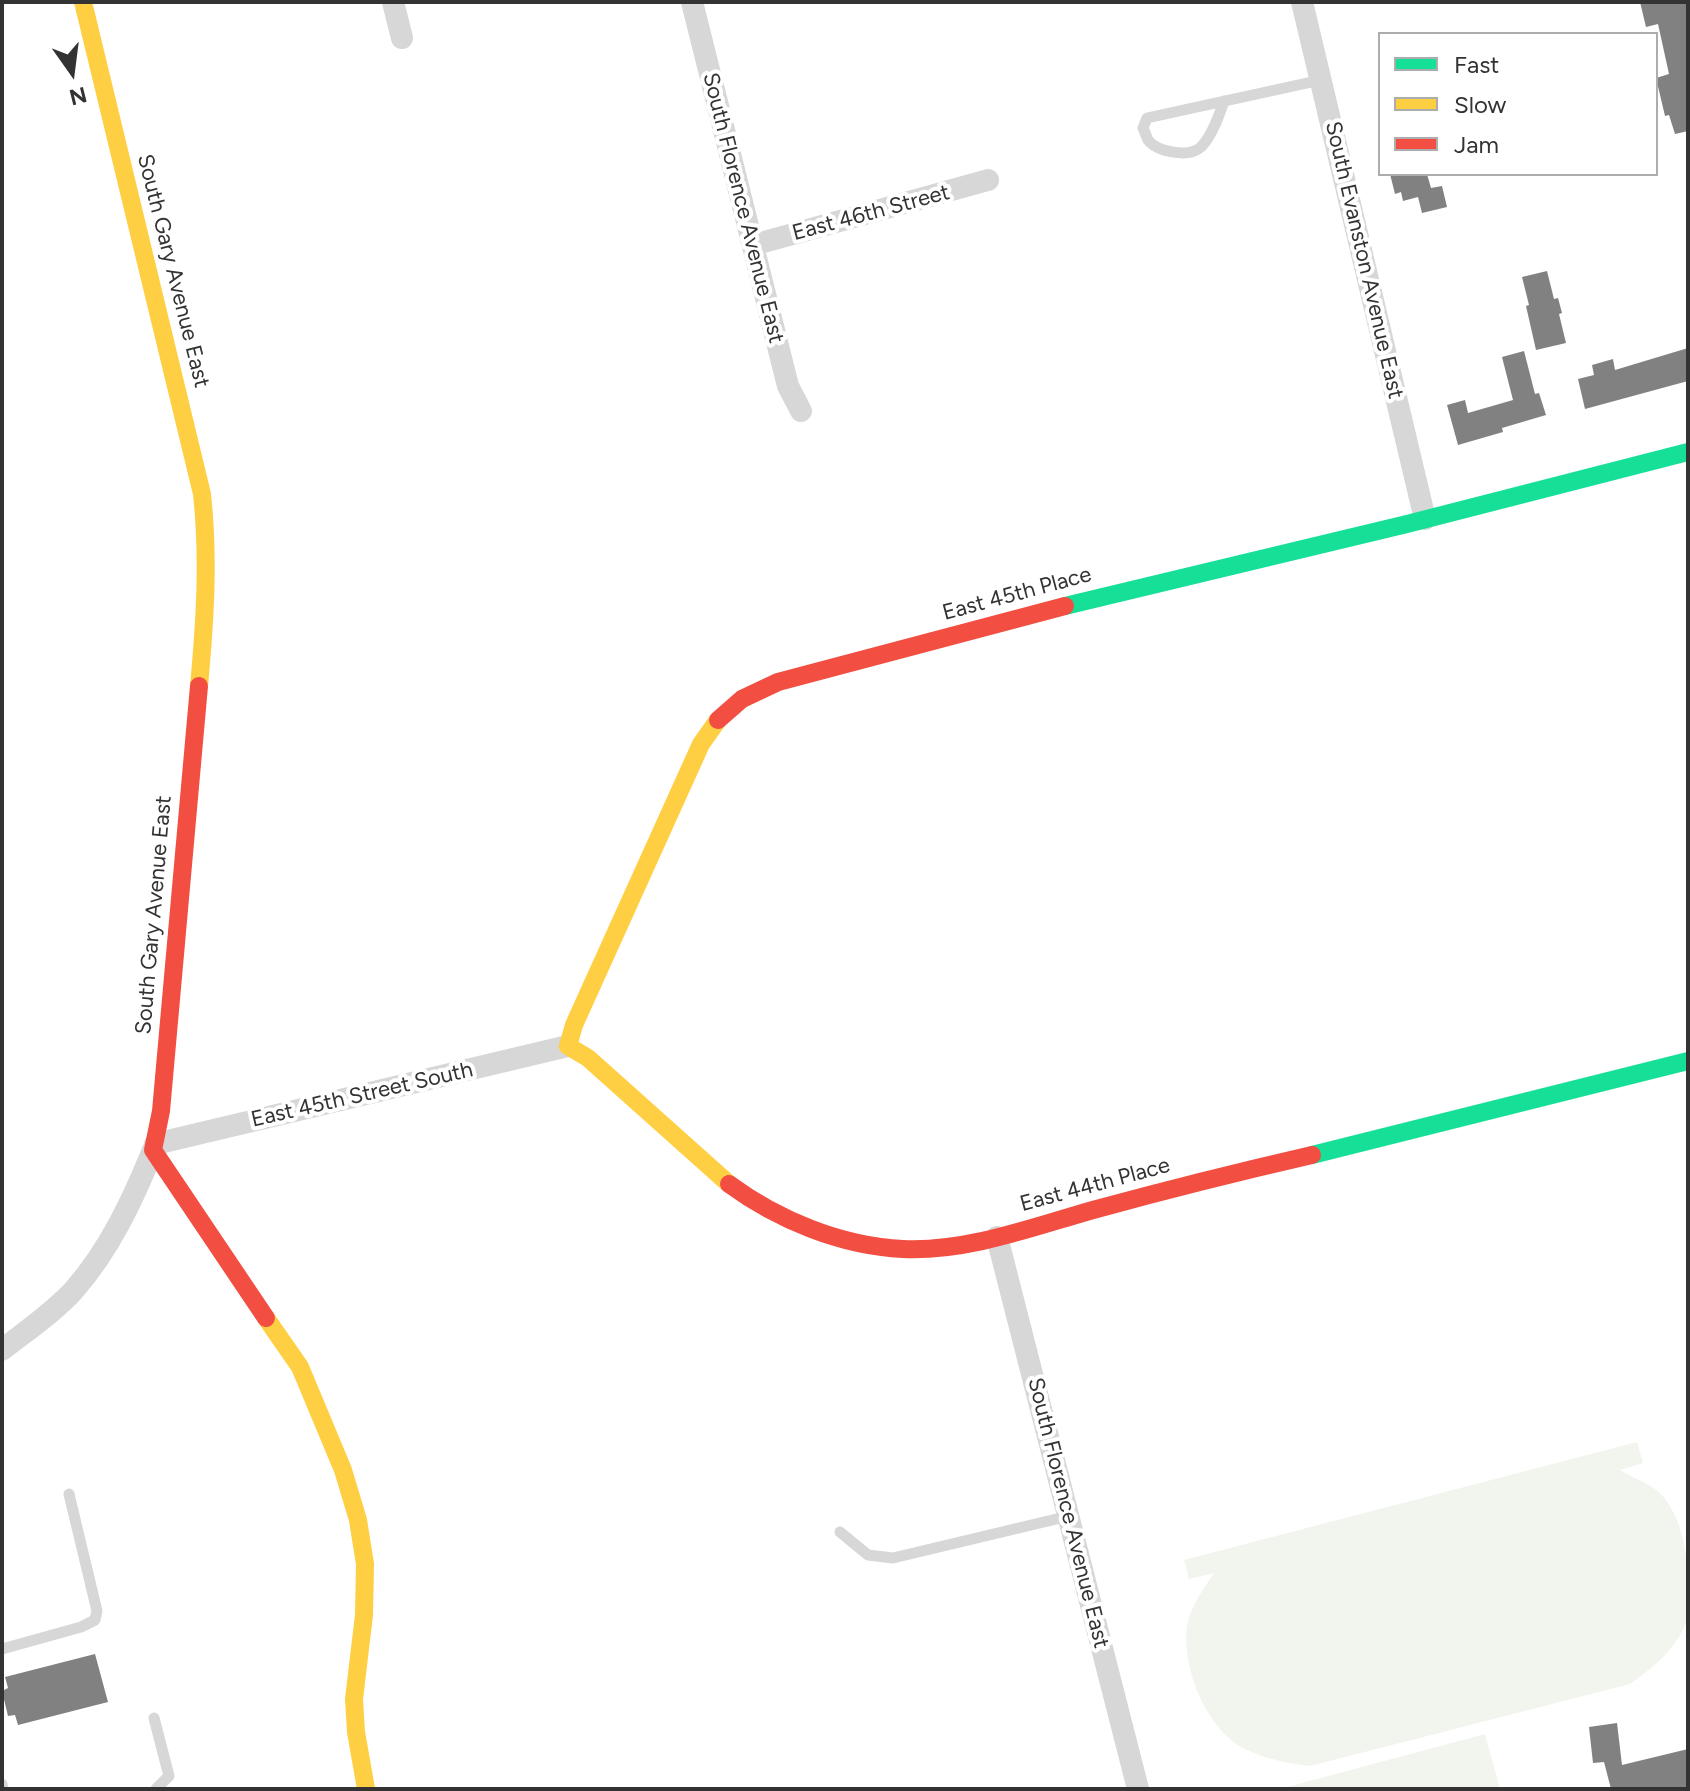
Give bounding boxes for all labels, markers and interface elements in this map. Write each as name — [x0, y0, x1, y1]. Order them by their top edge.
north arrow — [32, 32, 112, 112]
legend — [1378, 32, 1658, 176]
text: Fast — [1454, 50, 1499, 79]
street label: South Florence Avenue East — [697, 70, 789, 346]
text: N — [66, 81, 89, 111]
text: Slow — [1454, 90, 1506, 119]
street label: South Evanston Avenue East — [1319, 119, 1409, 401]
text: Jam — [1454, 130, 1499, 159]
street label: South Gary Avenue East — [131, 152, 215, 390]
street label: East 46th Street — [789, 179, 953, 247]
street label: East 45th Place — [940, 561, 1094, 627]
street label: South Gary Avenue East — [130, 795, 178, 1035]
street label: East 45th Street South — [249, 1057, 475, 1133]
street label: East 44th Place — [1017, 1152, 1173, 1218]
street label: South Florence Avenue East — [1022, 1375, 1114, 1651]

